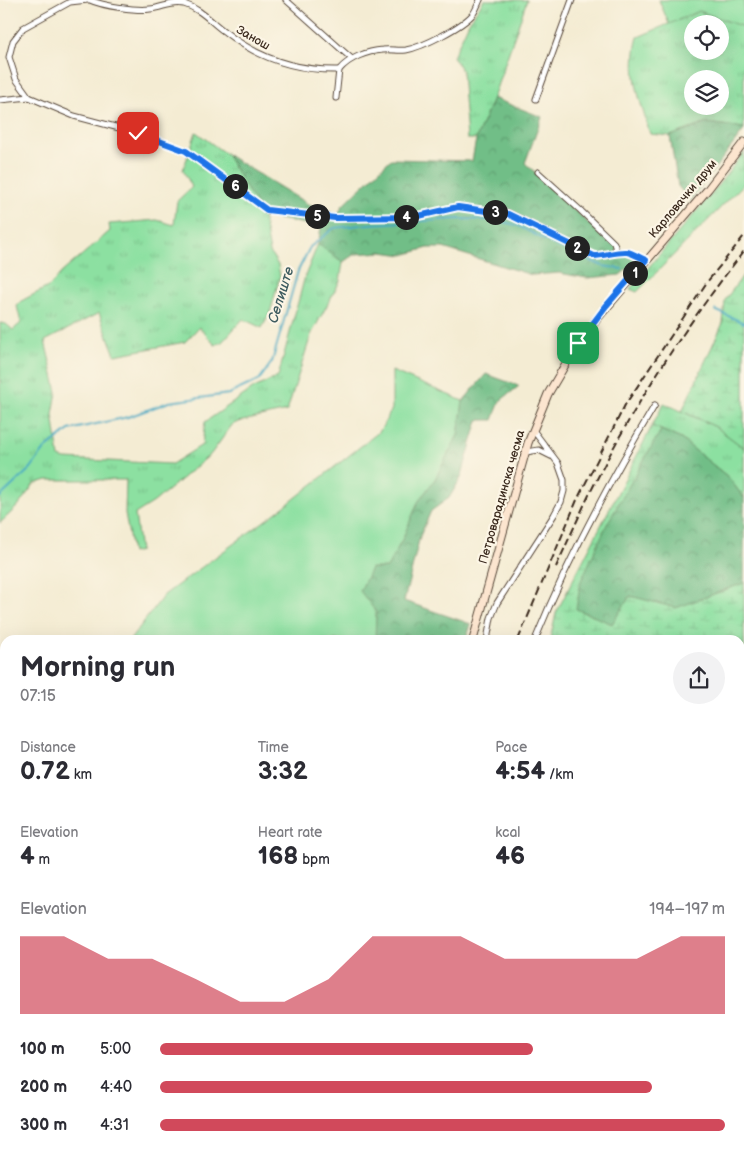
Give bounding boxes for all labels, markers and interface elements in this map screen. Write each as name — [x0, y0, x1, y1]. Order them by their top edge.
map controls — [684, 15, 729, 115]
button: locate — [684, 15, 729, 60]
street label: Занош — [233, 22, 273, 54]
button: layers — [684, 70, 729, 115]
pin — [117, 112, 159, 154]
icon: check — [124, 119, 152, 147]
street label: Карловачки друм — [646, 157, 720, 241]
pin: 6 — [222, 174, 248, 198]
text: 6 — [231, 178, 240, 195]
pin: 3 — [482, 200, 508, 224]
pin: 5 — [304, 204, 330, 228]
pin: 4 — [394, 204, 418, 230]
text: 3 — [491, 204, 500, 221]
text: 5 — [313, 208, 322, 225]
text: 4 — [402, 209, 411, 226]
pin: 2 — [564, 236, 590, 260]
text: 2 — [573, 240, 582, 257]
pin: 1 — [622, 260, 648, 286]
water label: Селиште — [264, 265, 298, 325]
text: 1 — [633, 265, 638, 282]
pin — [557, 322, 599, 364]
icon: arrive — [564, 329, 592, 357]
street label: Петроварадинска чесма — [476, 428, 528, 566]
text: Morning run — [20, 651, 175, 684]
button: share — [673, 652, 725, 704]
text: 07:15 — [20, 687, 56, 706]
text: Distance — [20, 739, 76, 756]
text: Time — [258, 739, 289, 756]
text: Pace — [495, 739, 527, 756]
text: 0.72 — [20, 756, 70, 787]
text: 3:32 — [258, 756, 308, 787]
text: 4:54 — [495, 756, 545, 787]
text: km — [70, 766, 92, 783]
text: /km — [545, 766, 574, 783]
text: Elevation — [20, 824, 78, 841]
text: Heart rate — [258, 824, 322, 841]
text: kcal — [495, 824, 520, 841]
text: 4 — [20, 841, 35, 872]
text: 168 — [258, 841, 298, 872]
text: 46 — [495, 841, 525, 872]
text: m — [35, 851, 50, 868]
text: bpm — [298, 851, 330, 868]
text: Elevation — [20, 900, 87, 919]
text: 194–197 m — [649, 900, 725, 919]
text: 100 m — [20, 1040, 65, 1059]
text: 5:00 — [100, 1040, 131, 1059]
text: 200 m — [20, 1078, 67, 1097]
text: 4:40 — [100, 1078, 132, 1097]
text: 300 m — [20, 1116, 67, 1135]
text: 4:31 — [100, 1116, 129, 1135]

